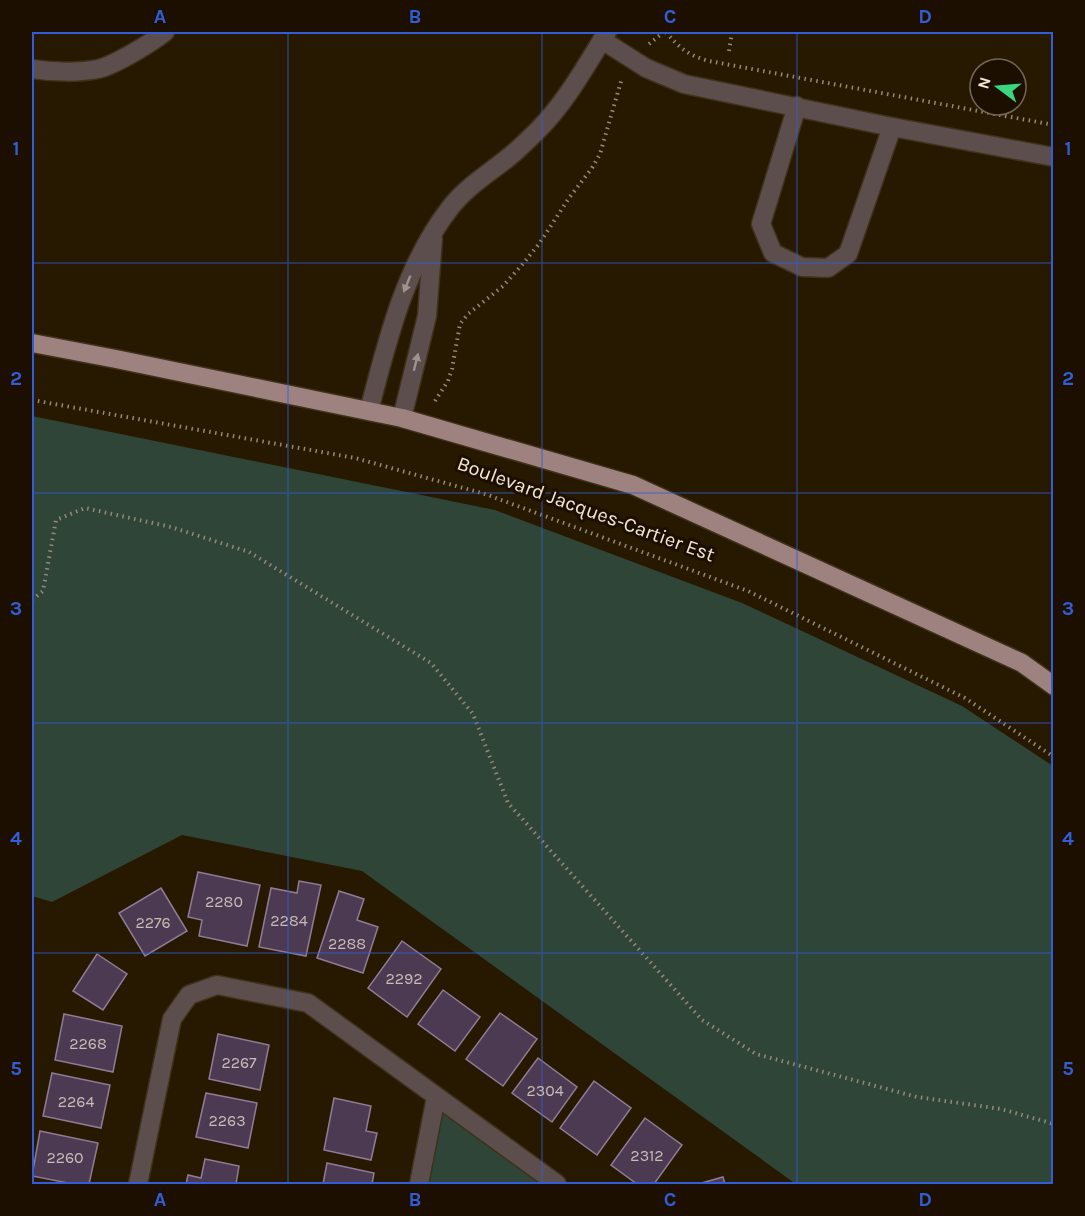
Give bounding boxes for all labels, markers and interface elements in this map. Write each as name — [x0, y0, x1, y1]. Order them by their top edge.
text: A — [154, 5, 167, 28]
text: B — [409, 5, 421, 28]
text: C — [664, 5, 676, 28]
text: D — [918, 5, 932, 28]
north arrow — [968, 57, 1028, 117]
text: N — [973, 75, 995, 91]
text: 1 — [12, 137, 20, 160]
text: 1 — [1064, 137, 1072, 160]
one-way arrow — [402, 275, 412, 293]
one-way arrow — [411, 352, 421, 371]
text: 2 — [10, 367, 22, 390]
text: 2 — [1062, 367, 1074, 390]
street label: Boulevard Jacques-Cartier Est — [454, 452, 718, 567]
text: 3 — [10, 597, 22, 620]
text: 3 — [1062, 597, 1074, 620]
text: 4 — [10, 827, 22, 850]
text: 4 — [1062, 827, 1074, 850]
house number: 2280 — [205, 892, 243, 911]
house number: 2284 — [270, 911, 308, 930]
house number: 2276 — [135, 913, 171, 932]
house number: 2288 — [328, 934, 366, 953]
house number: 2292 — [385, 969, 423, 988]
house number: 2268 — [69, 1034, 107, 1053]
house number: 2267 — [221, 1053, 257, 1072]
text: 5 — [10, 1057, 22, 1080]
text: 5 — [1062, 1057, 1074, 1080]
house number: 2304 — [526, 1081, 564, 1100]
house number: 2264 — [58, 1092, 94, 1111]
house number: 2263 — [208, 1111, 246, 1130]
house number: 2312 — [630, 1146, 664, 1165]
house number: 2260 — [46, 1148, 84, 1167]
text: A — [154, 1188, 167, 1211]
text: B — [409, 1188, 421, 1211]
text: C — [664, 1188, 676, 1211]
text: D — [918, 1188, 932, 1211]

